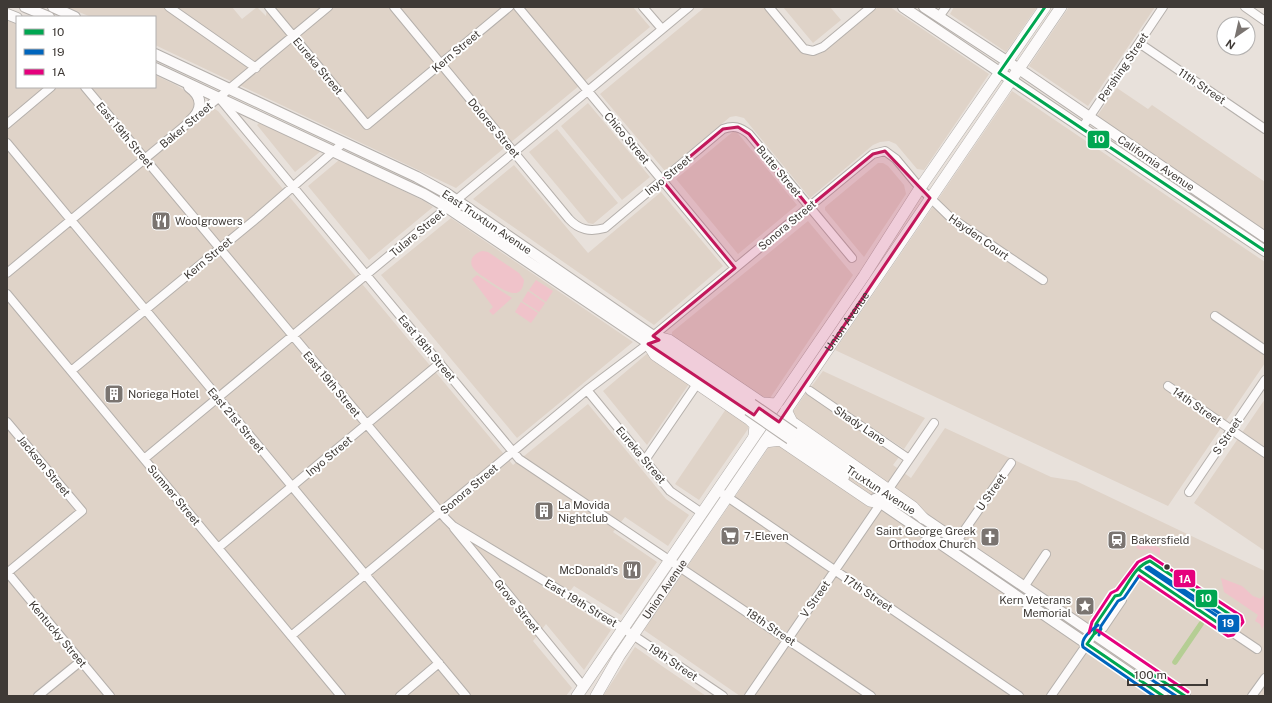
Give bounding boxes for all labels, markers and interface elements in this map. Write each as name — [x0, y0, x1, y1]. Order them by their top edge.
legend — [16, 16, 156, 88]
north arrow — [1216, 16, 1256, 56]
text: 10 — [52, 25, 64, 39]
street label: Kern Street — [430, 27, 482, 75]
street label: Pershing Street — [1096, 30, 1150, 104]
street label: Eureka Street — [291, 35, 345, 97]
text: N — [1223, 37, 1237, 52]
text: 19 — [52, 45, 64, 59]
text: 1A — [52, 65, 66, 79]
street label: 11th Street — [1176, 66, 1228, 106]
street label: Dolores Street — [466, 96, 522, 160]
street label: East 19th Street — [94, 100, 156, 170]
street label: Baker Street — [157, 100, 215, 150]
street label: Chico Street — [602, 110, 652, 166]
line badge: 10 — [1087, 130, 1110, 149]
text: 10 — [1093, 133, 1105, 145]
street label: California Avenue — [1115, 133, 1197, 193]
street label: Butte Street — [754, 143, 804, 199]
street label: Inyo Street — [643, 152, 693, 198]
street label: East Truxtun Avenue — [440, 188, 534, 256]
street label: Sonora Street — [756, 198, 818, 252]
street label: Tulare Street — [388, 207, 446, 259]
restaurant icon: Woolgrowers — [150, 210, 172, 232]
street label: Hayden Court — [947, 212, 1011, 262]
place label: Woolgrowers — [175, 215, 243, 227]
street label: Kern Street — [182, 234, 234, 282]
street label: Union Avenue — [822, 289, 872, 354]
street label: East 18th Street — [396, 313, 458, 383]
street label: East 19th Street — [301, 349, 363, 419]
building icon: Noriega Hotel — [103, 383, 125, 405]
street label: East 21st Street — [205, 385, 267, 455]
street label: 14th Street — [1170, 385, 1224, 427]
place label: Noriega Hotel — [128, 388, 199, 400]
street label: Shady Lane — [832, 403, 888, 447]
street label: S Street — [1210, 415, 1244, 457]
street label: Eureka Street — [614, 424, 668, 486]
street label: Jackson Street — [15, 433, 73, 499]
street label: Inyo Street — [304, 433, 354, 479]
street label: Sumner Street — [145, 462, 203, 528]
street label: Sonora Street — [438, 462, 500, 516]
street label: Truxtun Avenue — [844, 463, 918, 517]
street label: U Street — [974, 471, 1008, 513]
place label: La Movida Nightclub — [558, 499, 610, 524]
building icon: La Movida Nightclub — [533, 500, 555, 522]
supermarket icon: 7-Eleven — [719, 525, 741, 547]
place label: Saint George Greek Orthodox Church — [876, 525, 976, 550]
church icon: Saint George Greek Orthodox Church — [979, 526, 1001, 548]
station icon: Bakersfield — [1106, 529, 1128, 551]
place label: 7-Eleven — [744, 530, 789, 542]
place label: Bakersfield — [1131, 534, 1189, 546]
street label: Union Avenue — [640, 557, 689, 621]
restaurant icon: McDonald's — [621, 559, 643, 581]
unlabelled marker — [1162, 562, 1172, 572]
place label: McDonald's — [559, 564, 618, 576]
line badge: 1A — [1173, 569, 1196, 588]
street label: 17th Street — [841, 572, 895, 614]
text: 1A — [1179, 573, 1191, 585]
street label: Grove Street — [492, 577, 542, 635]
street label: East 19th Street — [543, 577, 619, 629]
street label: V Street — [798, 578, 832, 620]
line badge: 10 — [1195, 589, 1218, 608]
text: 10 — [1200, 592, 1212, 604]
place label: Kern Veterans Memorial — [999, 594, 1071, 619]
place icon: Kern Veterans Memorial — [1074, 595, 1096, 617]
street label: Kentucky Street — [27, 598, 89, 670]
street label: 18th Street — [744, 606, 798, 648]
line badge: 19 — [1217, 614, 1240, 633]
text: 19 — [1222, 617, 1234, 629]
street label: 19th Street — [646, 641, 700, 683]
scale bar — [1128, 661, 1207, 687]
text: 100 m — [1134, 668, 1167, 682]

